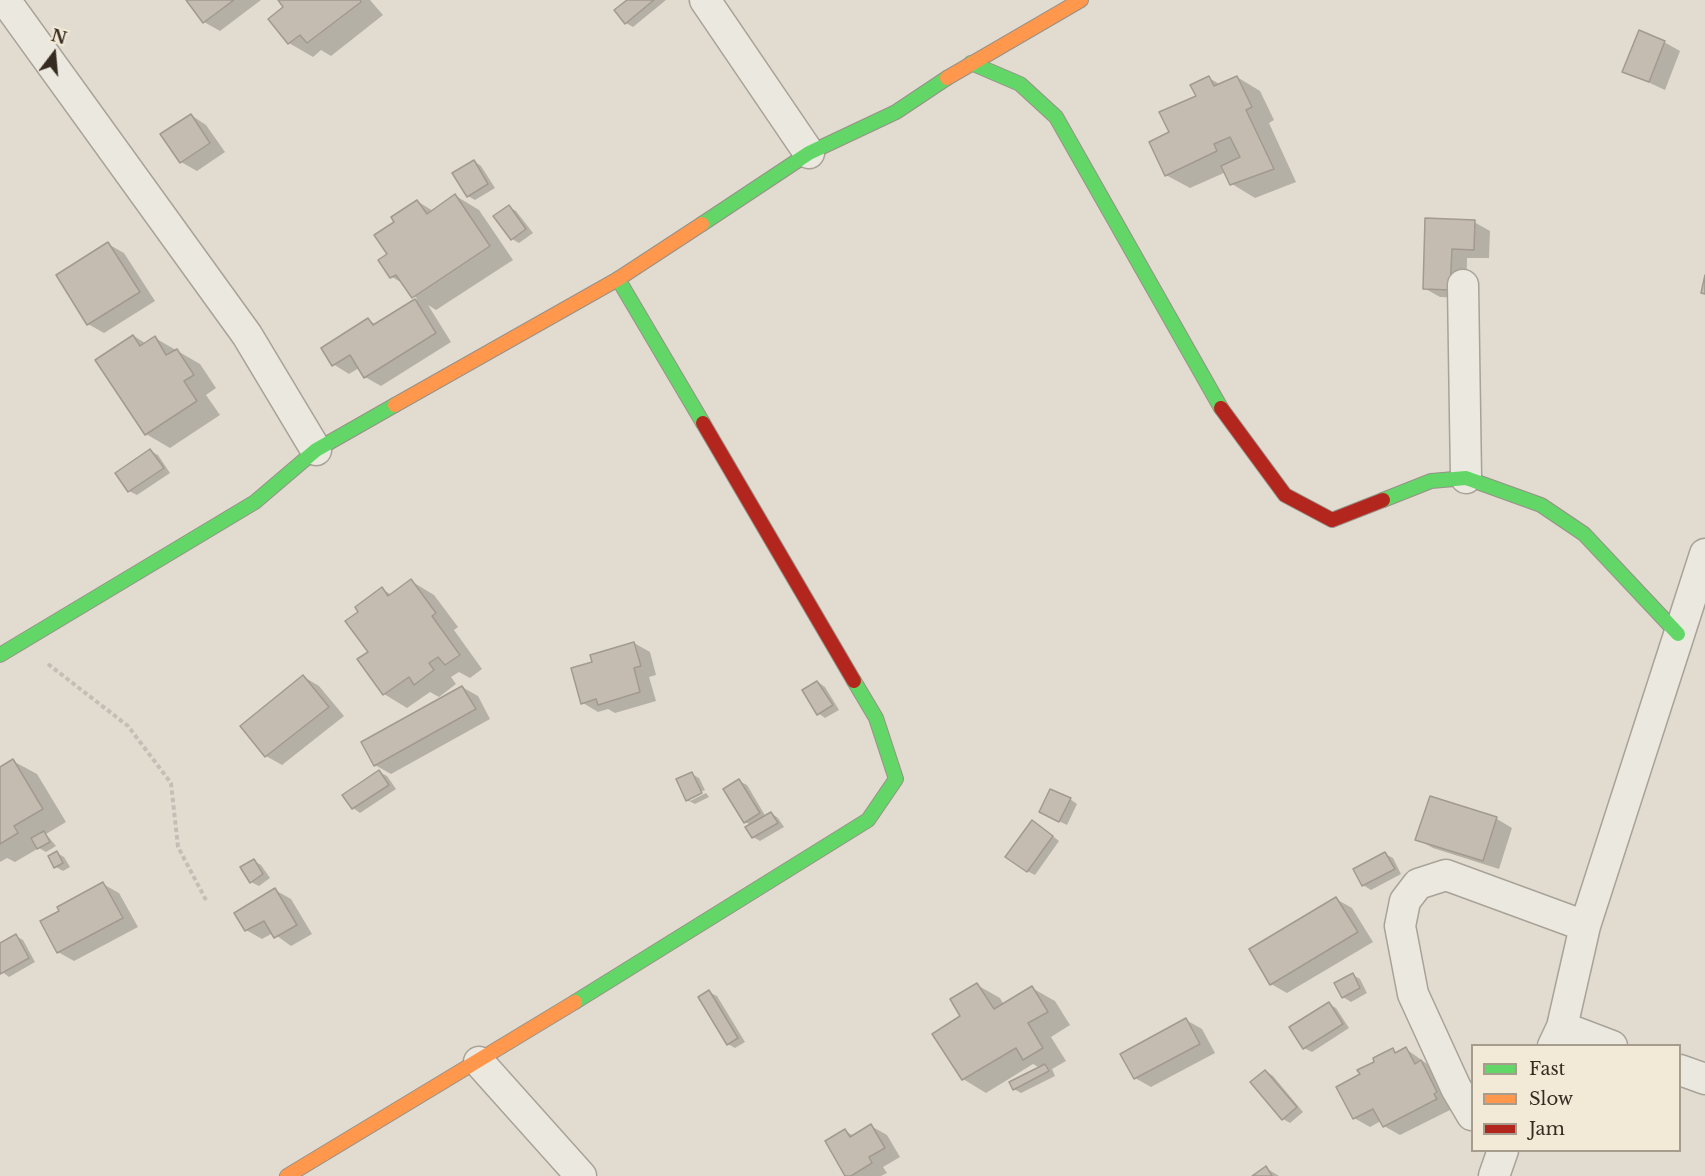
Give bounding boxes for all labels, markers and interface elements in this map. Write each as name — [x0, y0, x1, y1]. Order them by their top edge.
north arrow — [24, 24, 84, 84]
text: N — [49, 25, 69, 48]
legend — [1471, 1044, 1681, 1152]
text: Fast — [1529, 1058, 1565, 1080]
text: Slow — [1529, 1088, 1573, 1110]
text: Jam — [1529, 1118, 1565, 1140]

